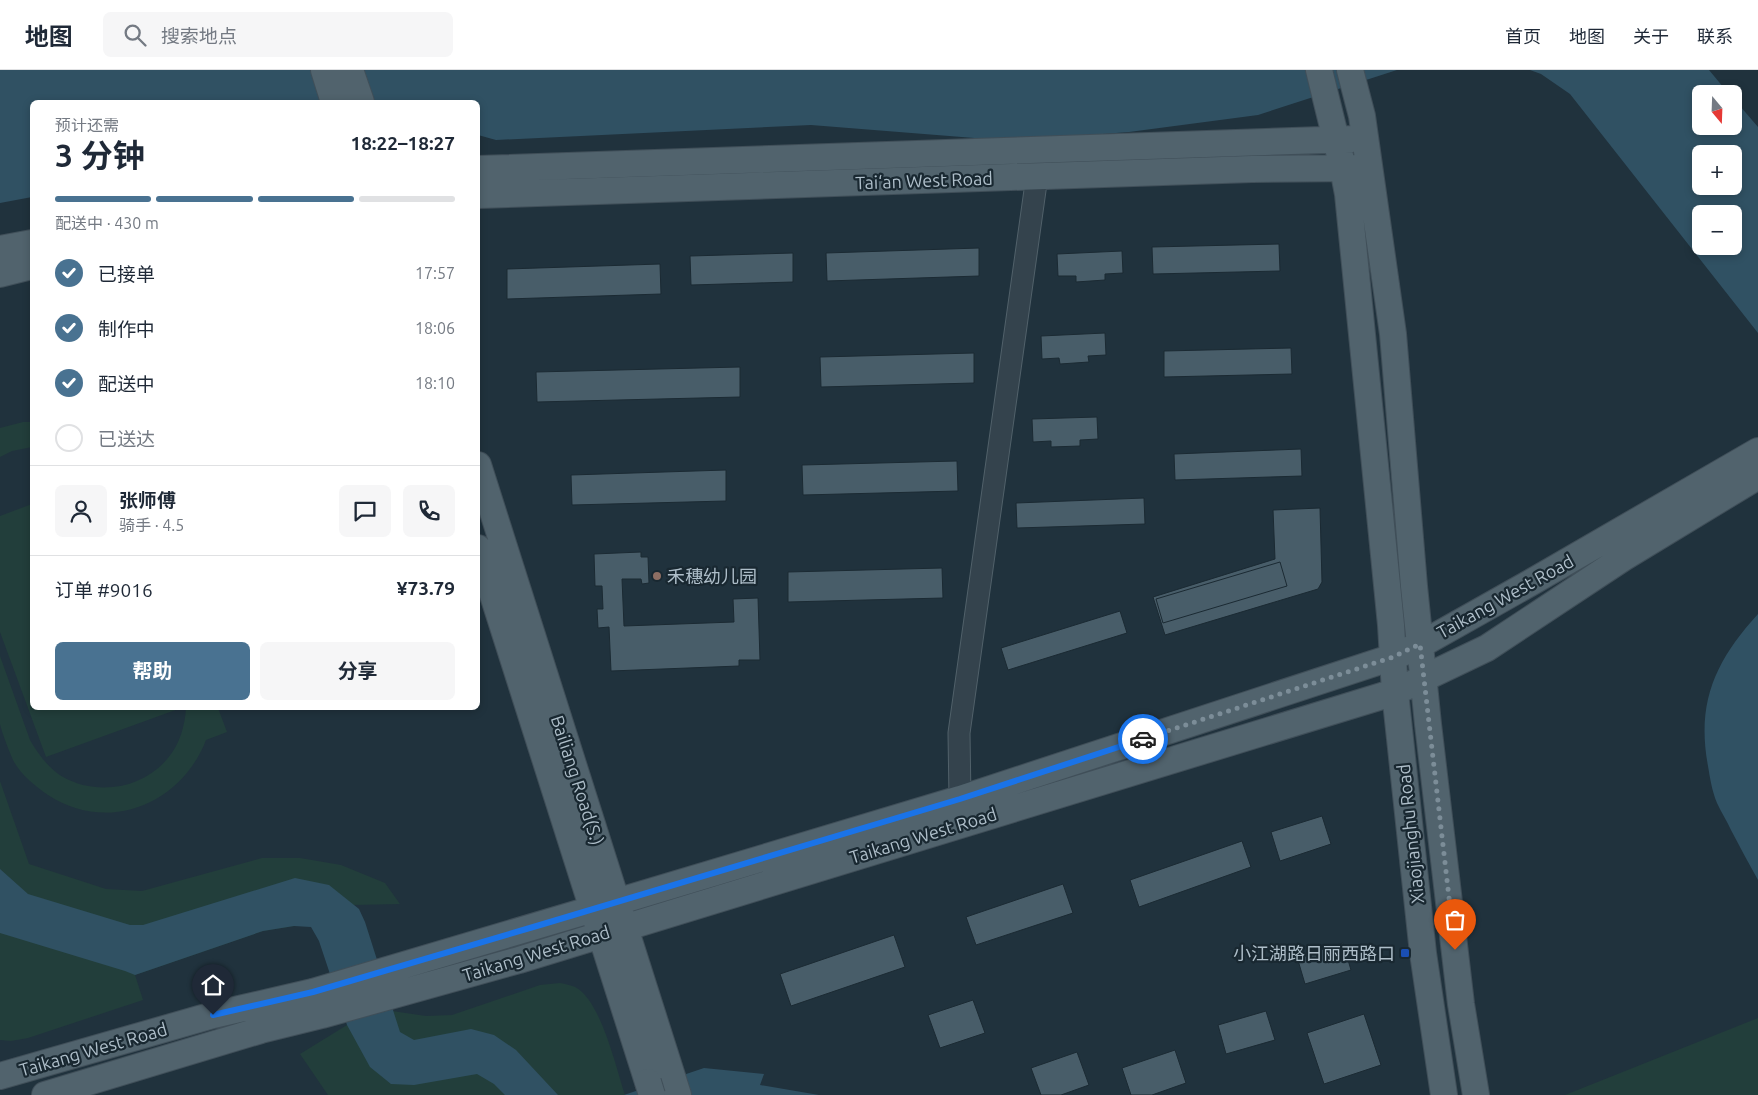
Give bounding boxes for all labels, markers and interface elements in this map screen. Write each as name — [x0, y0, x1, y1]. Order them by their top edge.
search box — [103, 12, 453, 57]
icon: search — [121, 21, 149, 49]
text: 地图 — [25, 23, 73, 50]
text: 搜索地点 — [161, 25, 237, 47]
text: 首页 — [1505, 26, 1541, 46]
text: 地图 — [1569, 26, 1605, 46]
text: 关于 — [1633, 26, 1669, 46]
text: 联系 — [1697, 26, 1733, 46]
north arrow — [1692, 85, 1742, 135]
map controls — [1692, 85, 1742, 255]
text: 预计还需 — [55, 116, 119, 134]
text: 18:22–18:27 — [350, 132, 455, 154]
text: 3 分钟 — [55, 137, 145, 173]
button: + — [1692, 145, 1742, 195]
street label: Tai‘an West Road — [855, 168, 993, 192]
button: − — [1692, 205, 1742, 255]
text: 配送中 · 430 m — [55, 214, 159, 232]
icon: check — [55, 259, 83, 287]
text: 已接单 — [98, 263, 155, 285]
text: 17:57 — [415, 264, 455, 282]
icon: check — [55, 314, 83, 342]
text: 制作中 — [98, 318, 155, 340]
text: 18:06 — [415, 319, 455, 337]
icon: check — [55, 369, 83, 397]
text: 配送中 — [98, 373, 155, 395]
text: 18:10 — [415, 374, 455, 392]
text: 已送达 — [98, 428, 155, 450]
button: person — [55, 485, 107, 537]
button: chat — [339, 485, 391, 537]
button: phone — [403, 485, 455, 537]
text: 张师傅 — [119, 489, 176, 511]
text: 骑手 · 4.5 — [119, 516, 184, 534]
street label: Taikang West Road — [1433, 550, 1577, 642]
place label: 禾穗幼儿园 — [667, 566, 757, 586]
marker: 禾穗幼儿园 — [651, 570, 663, 582]
text: ¥73.79 — [397, 577, 455, 599]
text: 订单 #9016 — [55, 579, 153, 601]
button: 帮助 — [55, 642, 250, 700]
button: 分享 — [260, 642, 455, 700]
street label: Bailiang Road(S.) — [547, 713, 608, 848]
courier — [1118, 714, 1168, 764]
icon: car — [1129, 725, 1157, 753]
street label: Xiaojianghu Road — [1393, 763, 1427, 905]
street label: Taikang West Road — [847, 803, 999, 867]
pin — [1434, 899, 1476, 950]
icon: bag — [1441, 906, 1469, 934]
street label: Taikang West Road — [460, 921, 612, 985]
place label: 小江湖路日丽西路口 — [1233, 943, 1395, 963]
marker: 小江湖路日丽西路口 — [1399, 947, 1411, 959]
pin — [192, 964, 234, 1015]
icon: home — [199, 971, 227, 999]
street label: Taikang West Road — [17, 1018, 169, 1080]

